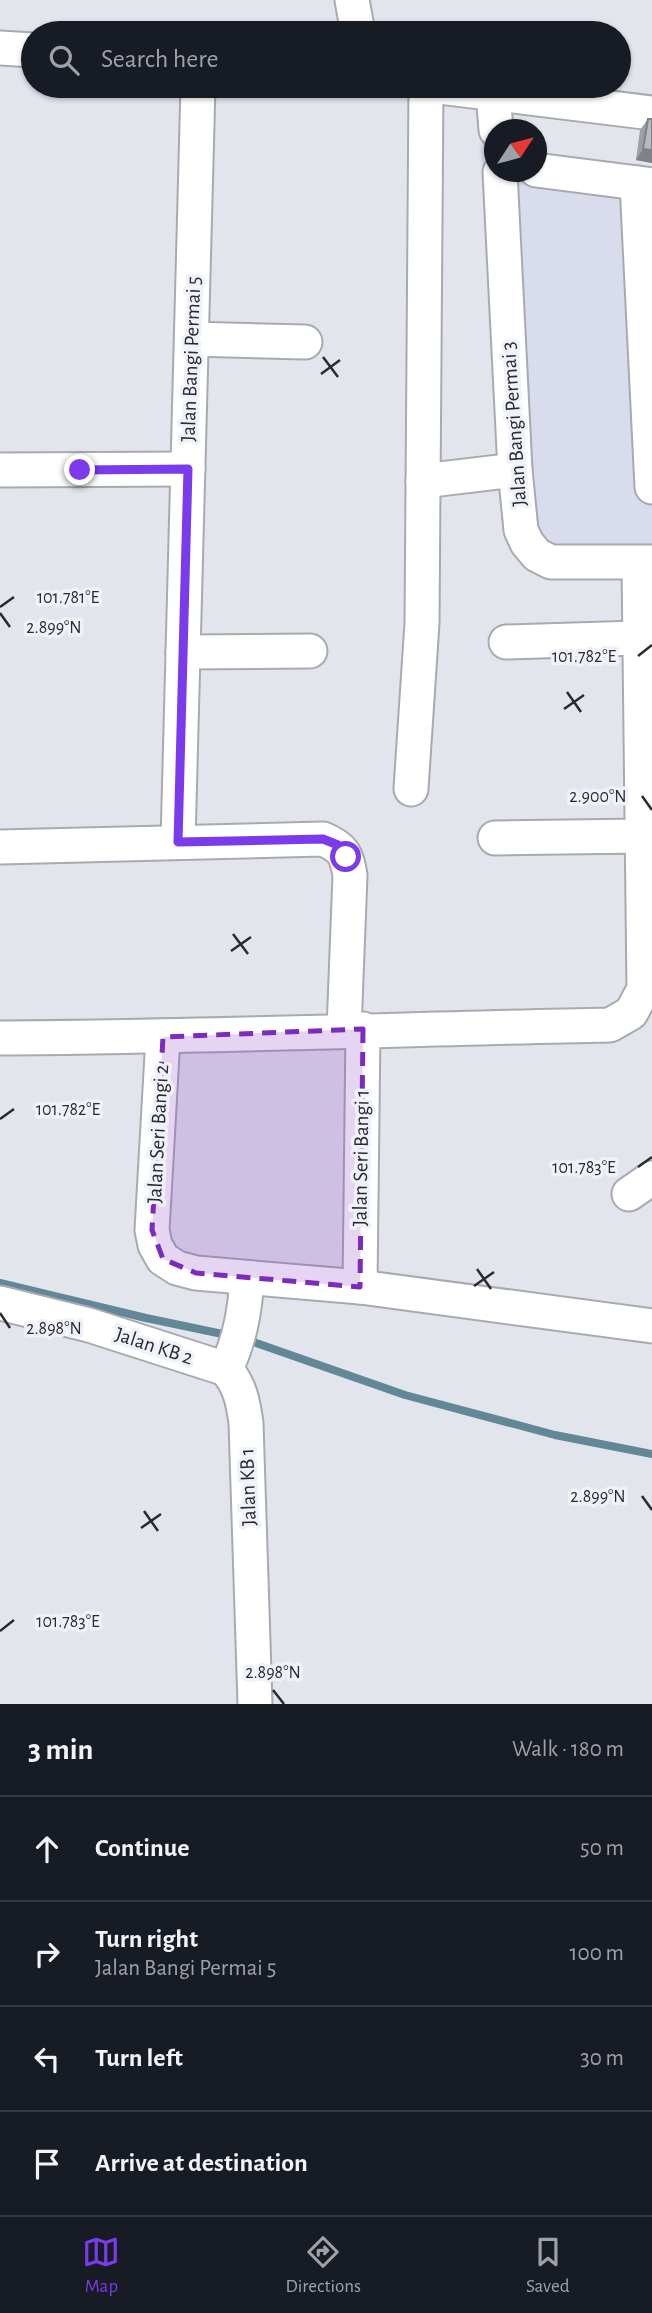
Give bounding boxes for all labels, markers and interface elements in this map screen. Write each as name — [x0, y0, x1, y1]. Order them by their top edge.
search box — [21, 21, 631, 98]
icon: search — [45, 41, 83, 79]
text: Search here — [101, 46, 219, 72]
north arrow — [484, 119, 547, 182]
street label: Jalan Bangi Permai 5 — [178, 276, 204, 442]
street label: Jalan Bangi Permai 3 — [498, 341, 530, 507]
route end — [64, 454, 95, 485]
text: 101.781°E — [37, 589, 99, 607]
text: 2.899°N — [26, 619, 82, 637]
text: 101.782°E — [552, 648, 616, 666]
text: 2.900°N — [569, 788, 627, 806]
route start — [330, 841, 361, 872]
street label: Jalan Seri Bangi 2 — [144, 1064, 172, 1204]
street label: Jalan Seri Bangi 1 — [349, 1089, 373, 1227]
text: 101.782°E — [36, 1101, 100, 1119]
text: 101.783°E — [552, 1159, 616, 1177]
text: 2.898°N — [26, 1320, 82, 1338]
street label: Jalan KB 2 — [112, 1324, 196, 1368]
street label: Jalan KB 1 — [236, 1448, 260, 1526]
text: 2.899°N — [570, 1488, 626, 1506]
text: 101.783°E — [36, 1613, 100, 1631]
text: 2.898°N — [245, 1664, 301, 1682]
text: 3 min — [28, 1735, 93, 1765]
text: Walk · 180 m — [512, 1738, 624, 1761]
icon: ahead — [28, 1830, 66, 1868]
text: Continue — [95, 1835, 190, 1861]
text: 50 m — [580, 1837, 624, 1860]
text: Turn right — [95, 1926, 198, 1952]
icon: right — [28, 1935, 66, 1973]
text: 100 m — [570, 1942, 624, 1965]
text: Jalan Bangi Permai 5 — [95, 1957, 276, 1980]
icon: left — [28, 2040, 66, 2078]
text: Turn left — [95, 2045, 183, 2071]
text: 30 m — [580, 2047, 624, 2070]
icon: arrive — [28, 2145, 66, 2183]
text: Arrive at destination — [95, 2150, 308, 2176]
tab: Map — [82, 2233, 120, 2298]
tab: Directions — [285, 2233, 361, 2298]
tab: Saved — [526, 2233, 570, 2298]

